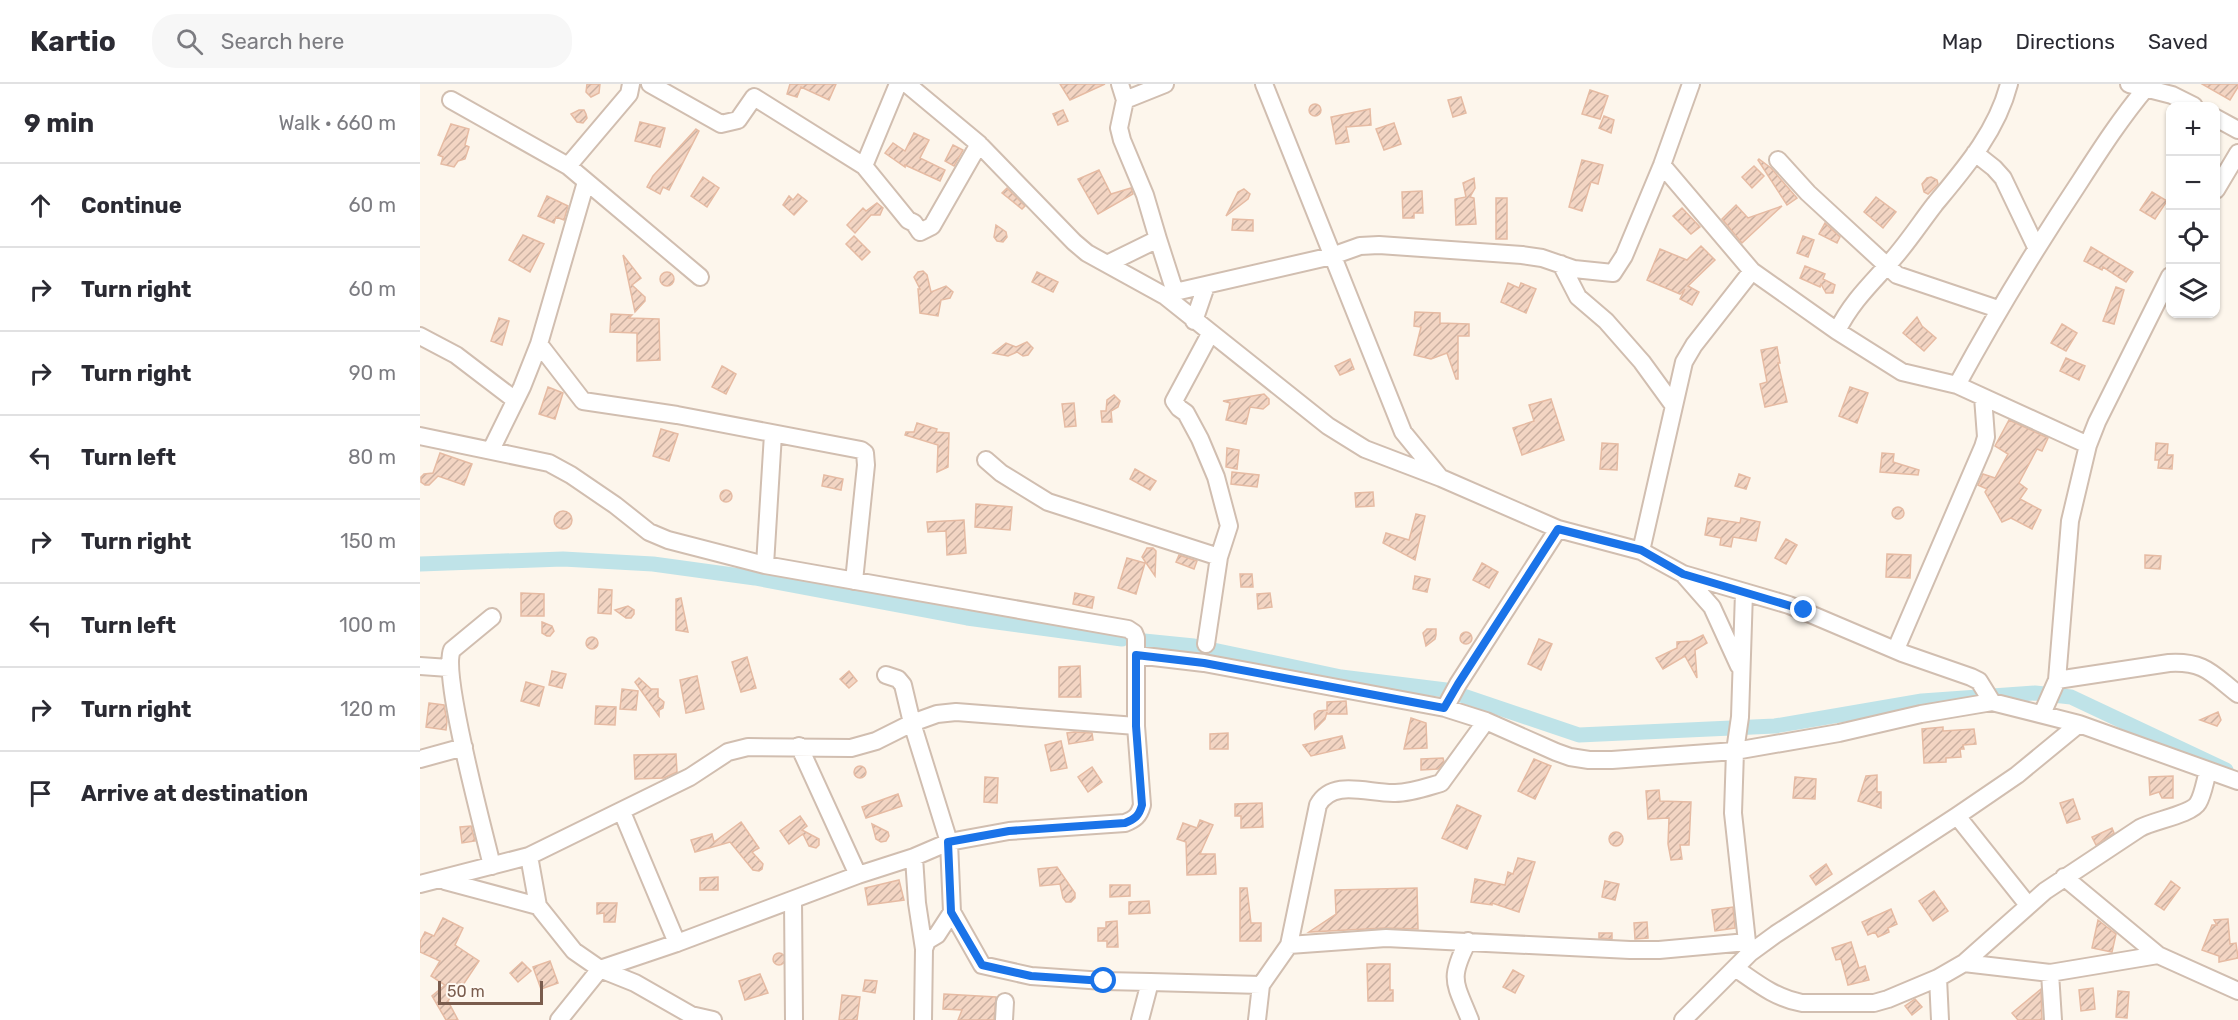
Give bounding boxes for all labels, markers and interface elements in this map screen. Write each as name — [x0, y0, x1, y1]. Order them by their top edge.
search box — [152, 14, 572, 68]
text: Kartio — [30, 25, 116, 58]
icon: search — [173, 25, 206, 58]
text: Search here — [221, 28, 344, 55]
text: Map — [1942, 29, 1983, 54]
text: Directions — [2016, 29, 2115, 54]
text: Saved — [2148, 29, 2208, 54]
map controls — [2166, 102, 2220, 318]
button: + — [2166, 102, 2220, 156]
text: 9 min — [24, 108, 94, 139]
text: Walk · 660 m — [278, 111, 396, 135]
button: − — [2166, 156, 2220, 210]
icon: ahead — [24, 189, 57, 222]
text: Continue — [81, 192, 182, 219]
text: 60 m — [349, 193, 396, 217]
button: locate — [2166, 210, 2220, 264]
button: layers — [2166, 264, 2220, 318]
icon: right — [24, 273, 57, 306]
text: Turn right — [81, 276, 191, 303]
text: 60 m — [349, 277, 396, 301]
icon: right — [24, 357, 57, 390]
text: Turn right — [81, 360, 191, 387]
text: 90 m — [349, 361, 396, 385]
icon: left — [24, 441, 57, 474]
text: Turn left — [81, 444, 176, 471]
text: 80 m — [348, 445, 396, 469]
icon: right — [24, 525, 57, 558]
text: Turn right — [81, 528, 191, 555]
text: 150 m — [340, 529, 396, 553]
route end — [1790, 596, 1816, 622]
icon: left — [24, 609, 57, 642]
text: Turn left — [81, 612, 176, 639]
text: 100 m — [339, 613, 396, 637]
icon: right — [24, 693, 57, 726]
text: Turn right — [81, 696, 191, 723]
text: 120 m — [340, 697, 396, 721]
icon: arrive — [24, 777, 57, 810]
text: Arrive at destination — [81, 780, 308, 807]
route start — [1090, 967, 1116, 993]
scale bar — [438, 978, 543, 1006]
text: 50 m — [447, 982, 485, 1001]

